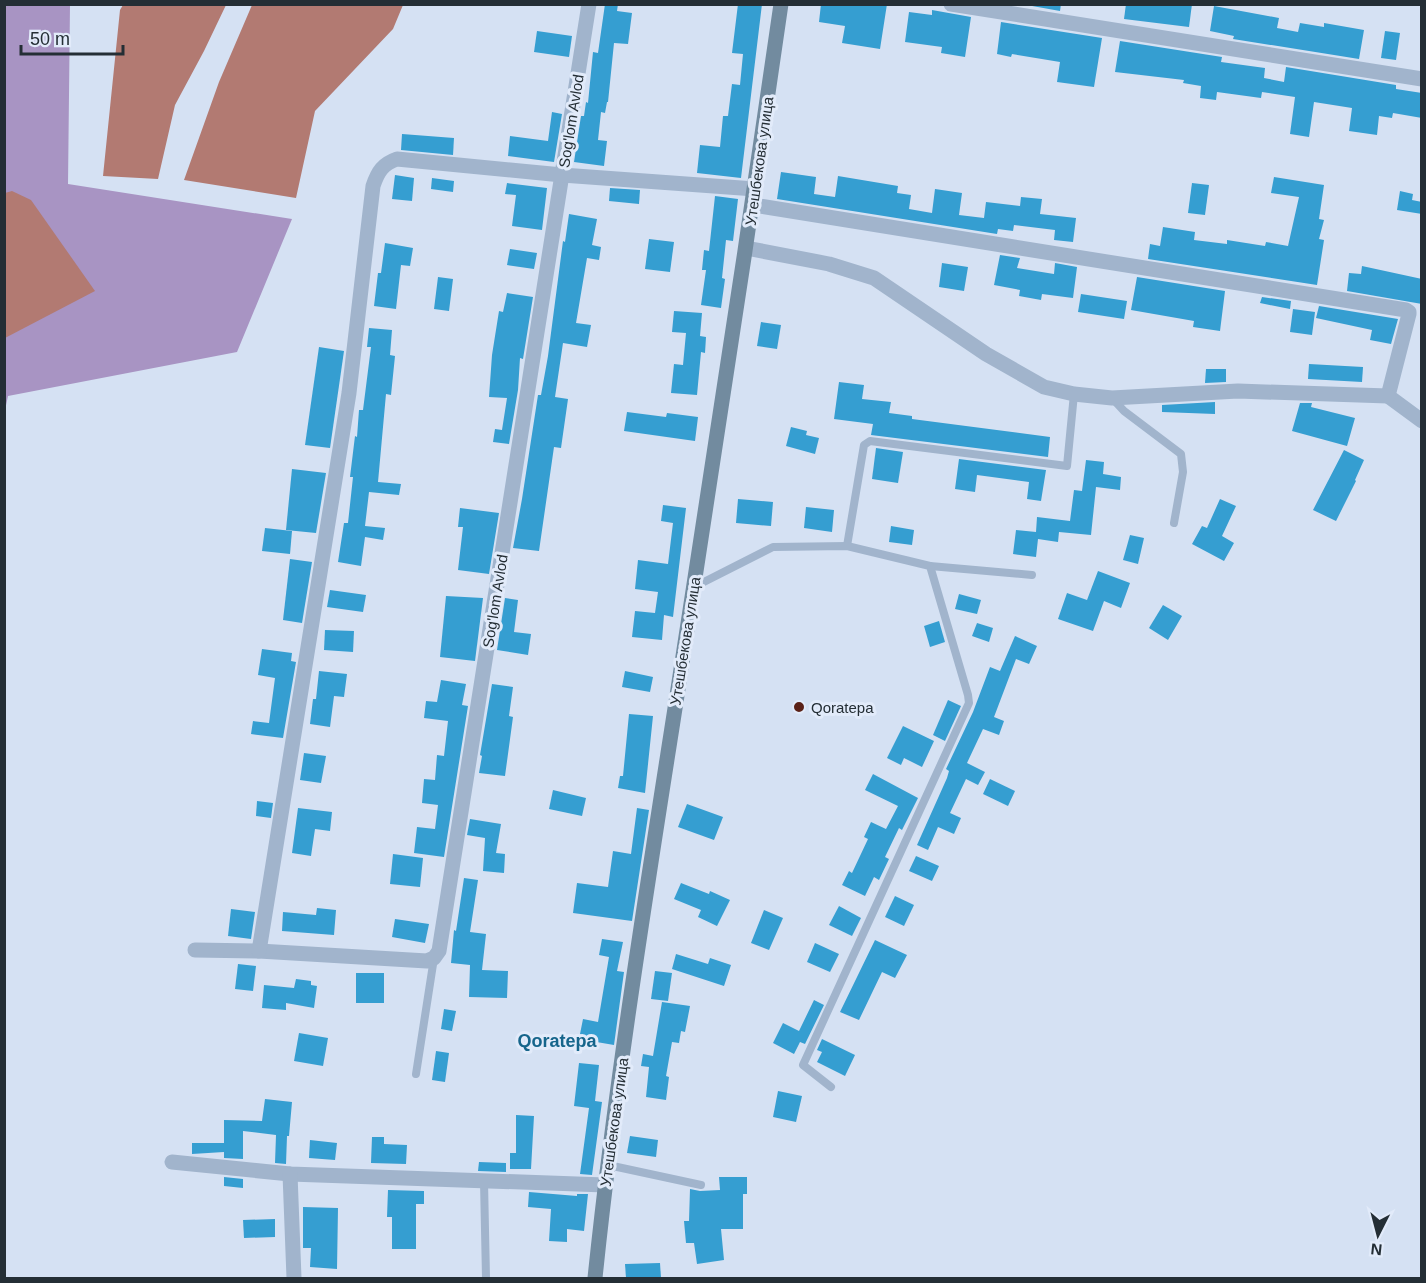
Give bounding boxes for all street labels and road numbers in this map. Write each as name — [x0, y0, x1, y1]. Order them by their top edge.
street label: Sog'lom Avlod — [555, 73, 587, 169]
street label: Утешбекова улица — [742, 95, 777, 227]
street label: Sog'lom Avlod — [479, 553, 511, 649]
street label: Утешбекова улица — [666, 575, 704, 707]
street label: Утешбекова улица — [597, 1056, 632, 1188]

